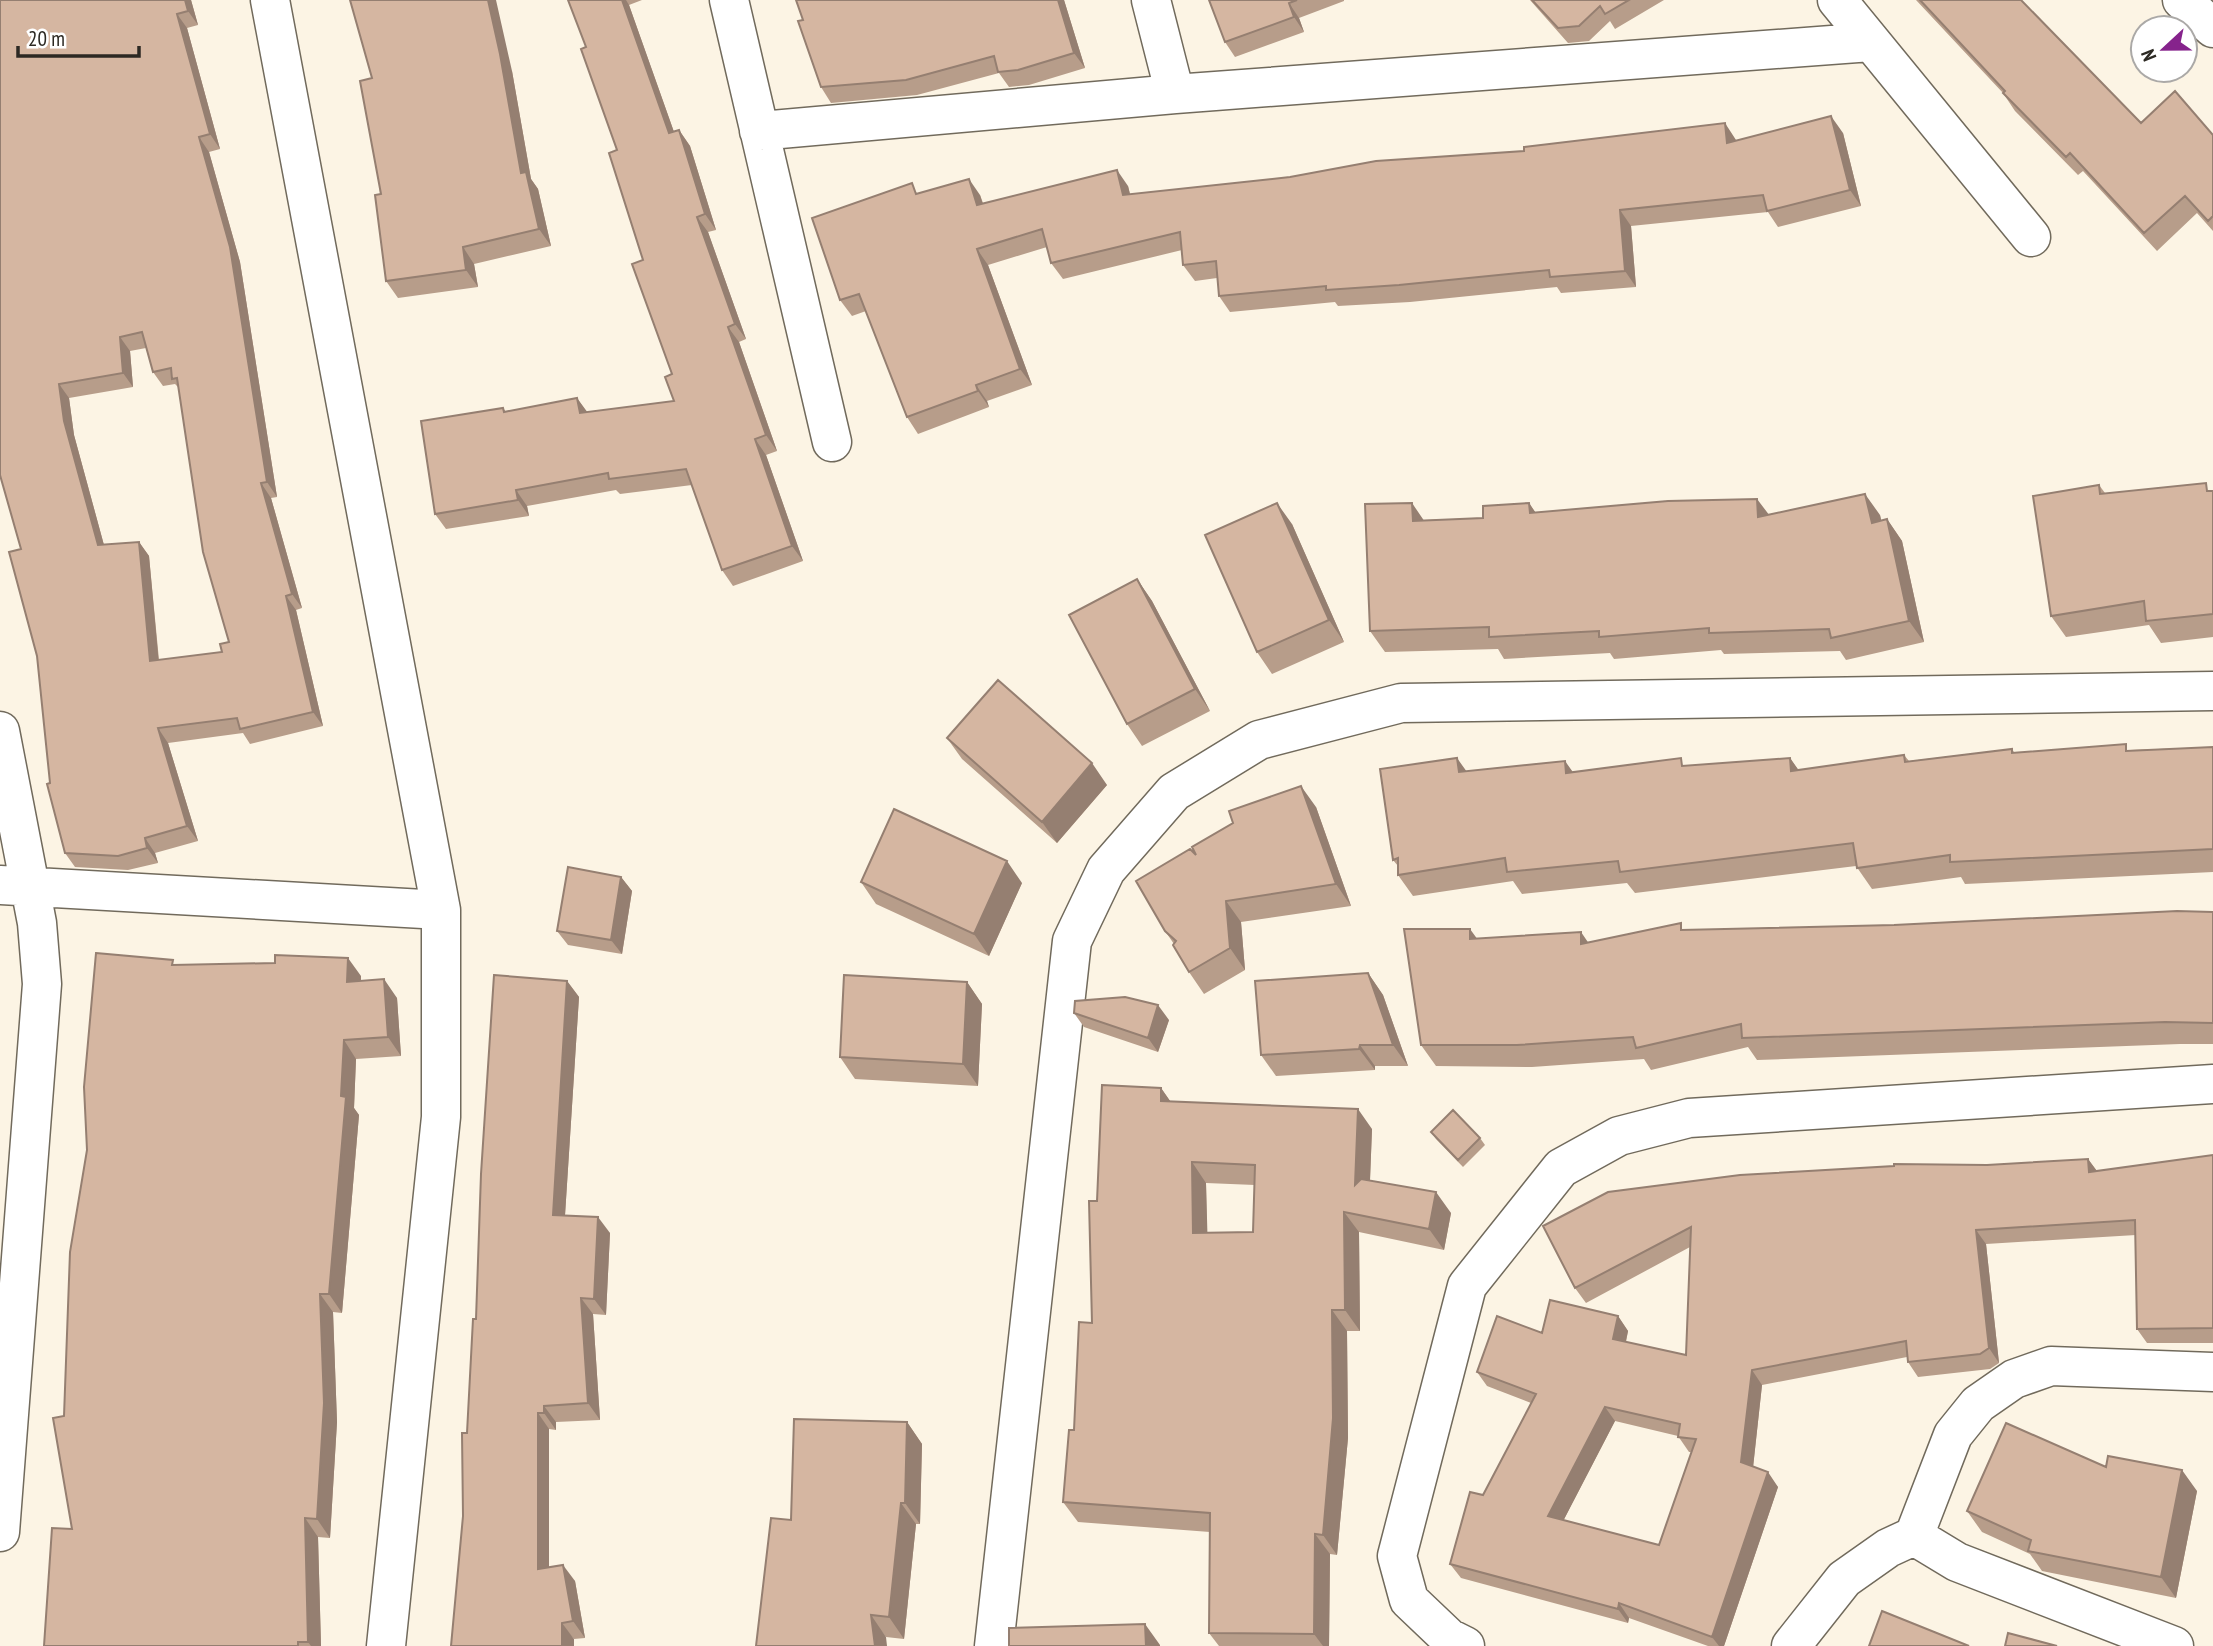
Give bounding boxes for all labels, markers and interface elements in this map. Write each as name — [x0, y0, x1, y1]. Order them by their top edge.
scale bar — [18, 14, 138, 58]
north arrow — [2129, 14, 2199, 84]
text: 20 m — [28, 25, 65, 52]
text: N — [2135, 46, 2161, 65]

